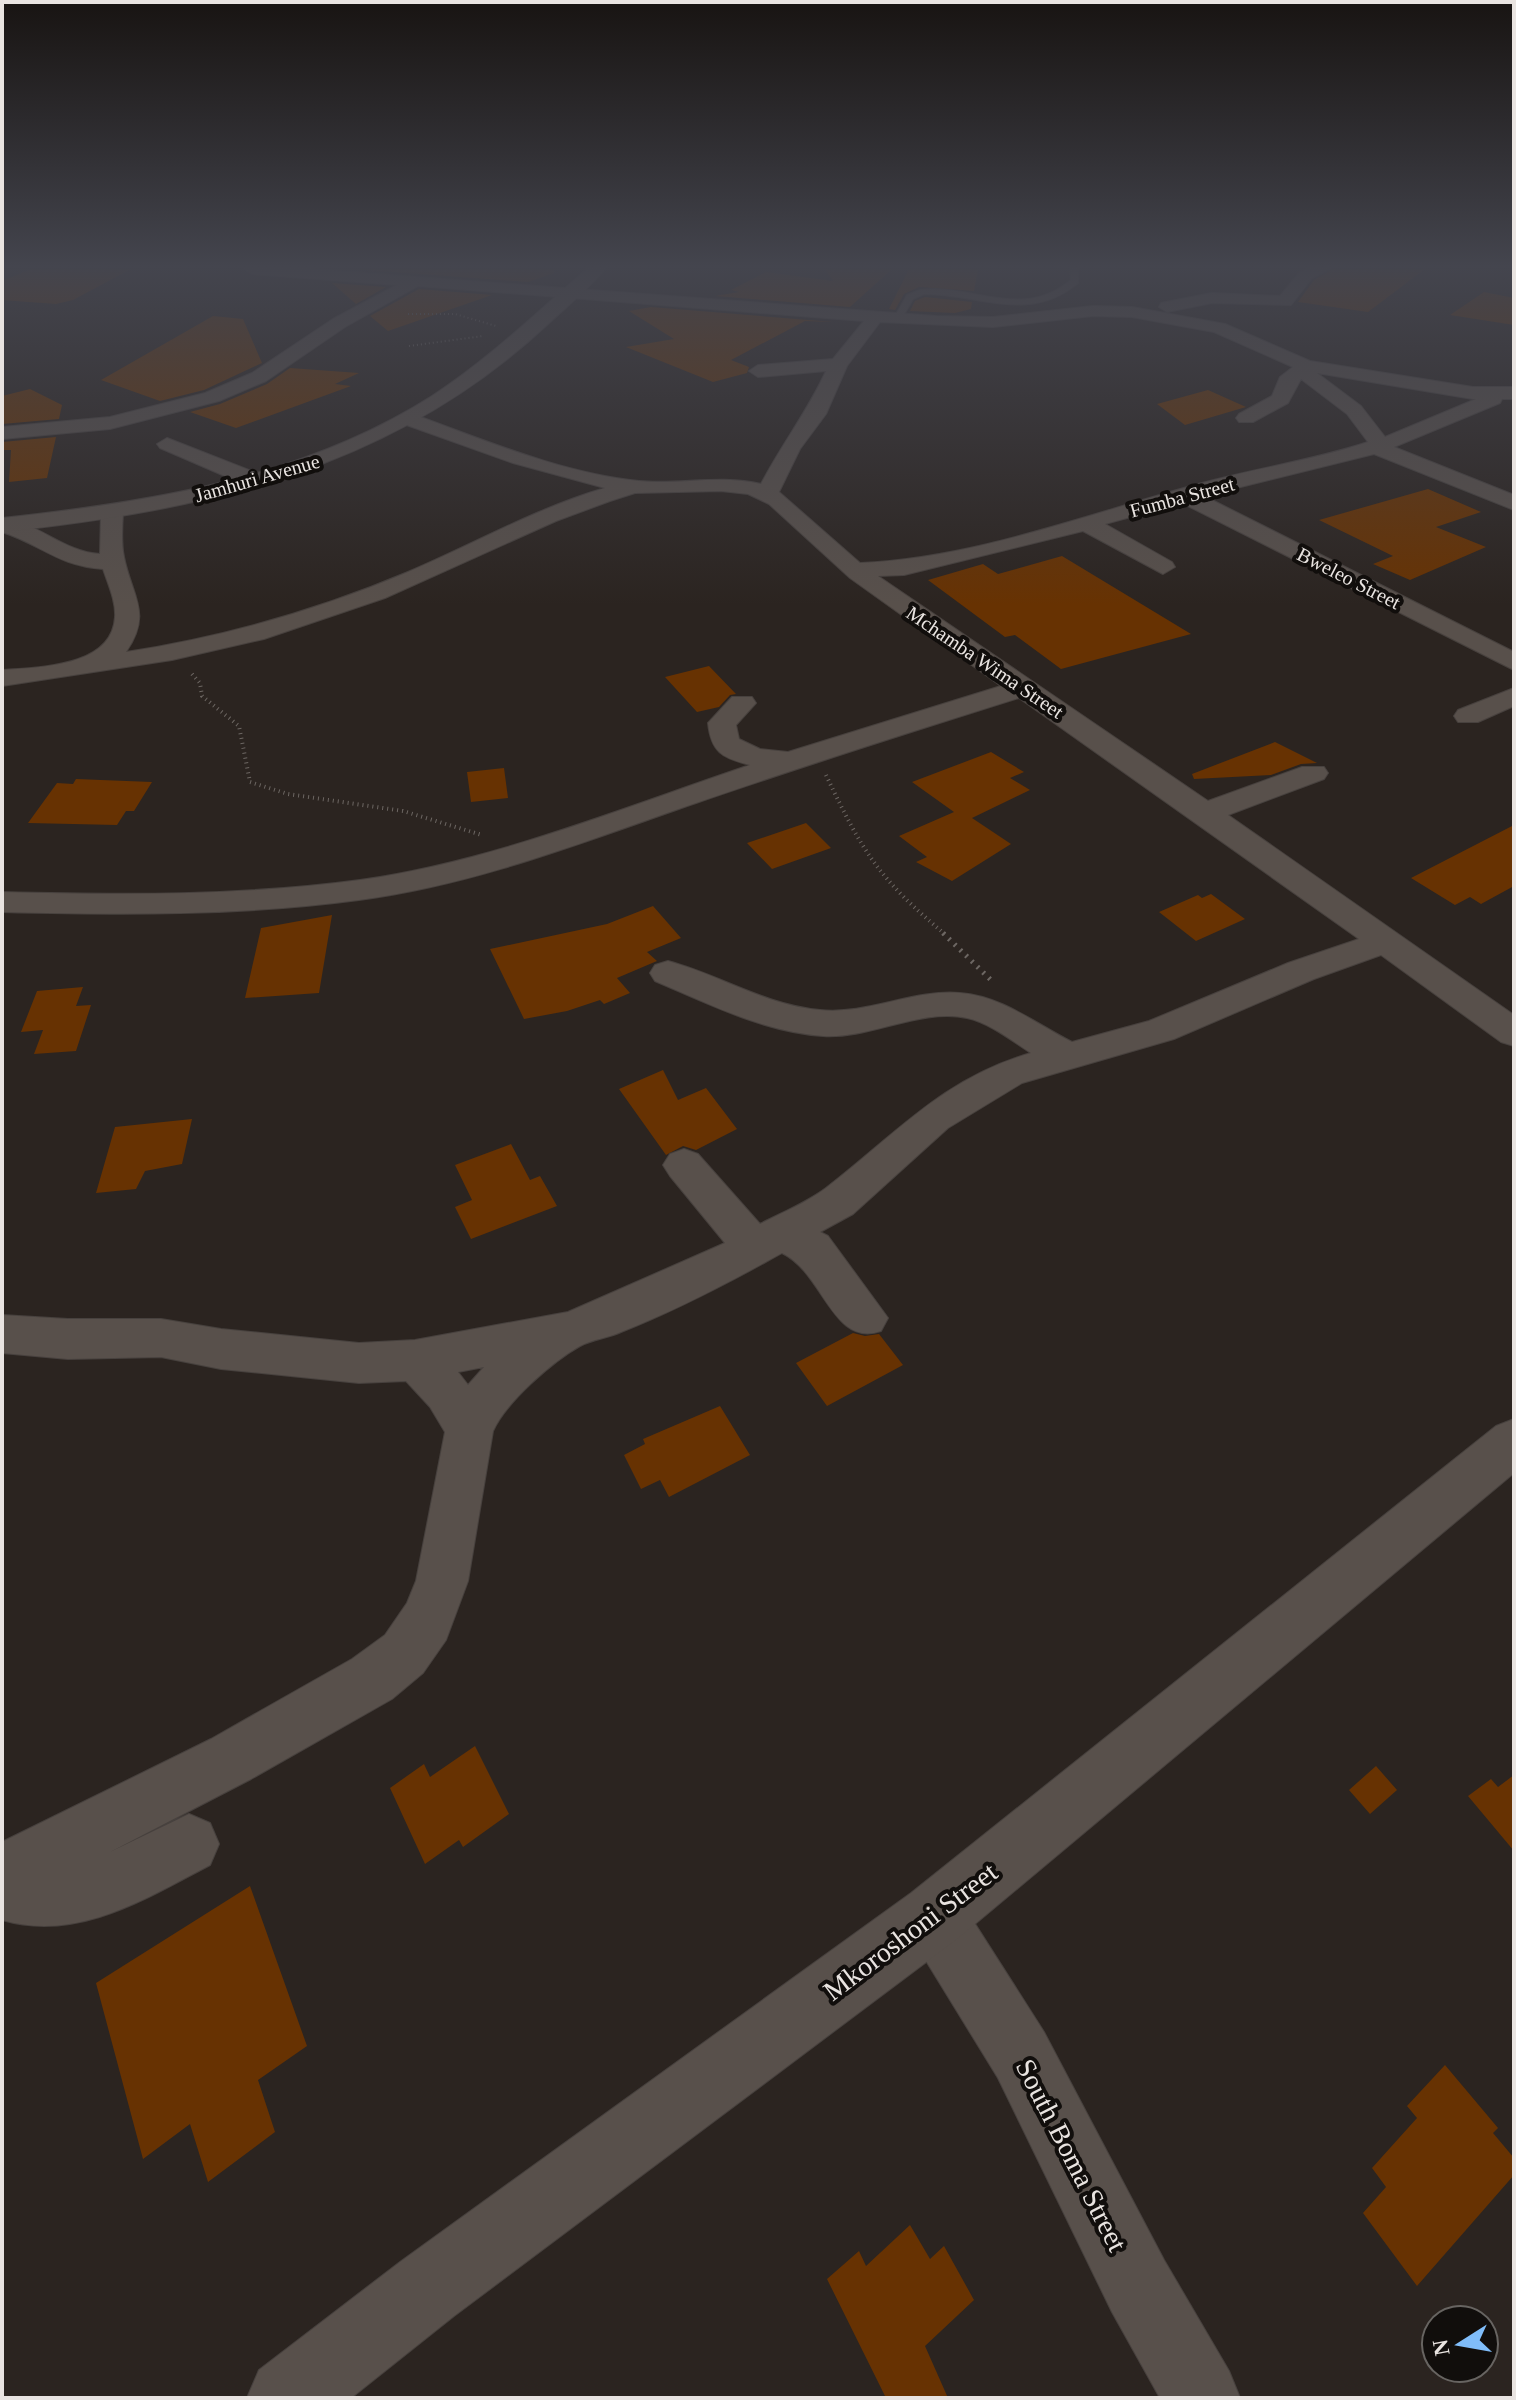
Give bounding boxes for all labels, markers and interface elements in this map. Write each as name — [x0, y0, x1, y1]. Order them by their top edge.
street label: Jamhuri Avenue — [192, 450, 322, 506]
street label: Fumba Street — [1127, 472, 1237, 522]
street label: Bweleo Street — [1294, 543, 1405, 614]
street label: Mchamba Wima Street — [902, 601, 1068, 723]
street label: Mkoroshoni Street — [817, 1856, 1003, 2007]
street label: South Boma Street — [1010, 2054, 1133, 2257]
north arrow — [1420, 2304, 1500, 2384]
text: N — [1427, 2337, 1455, 2358]

